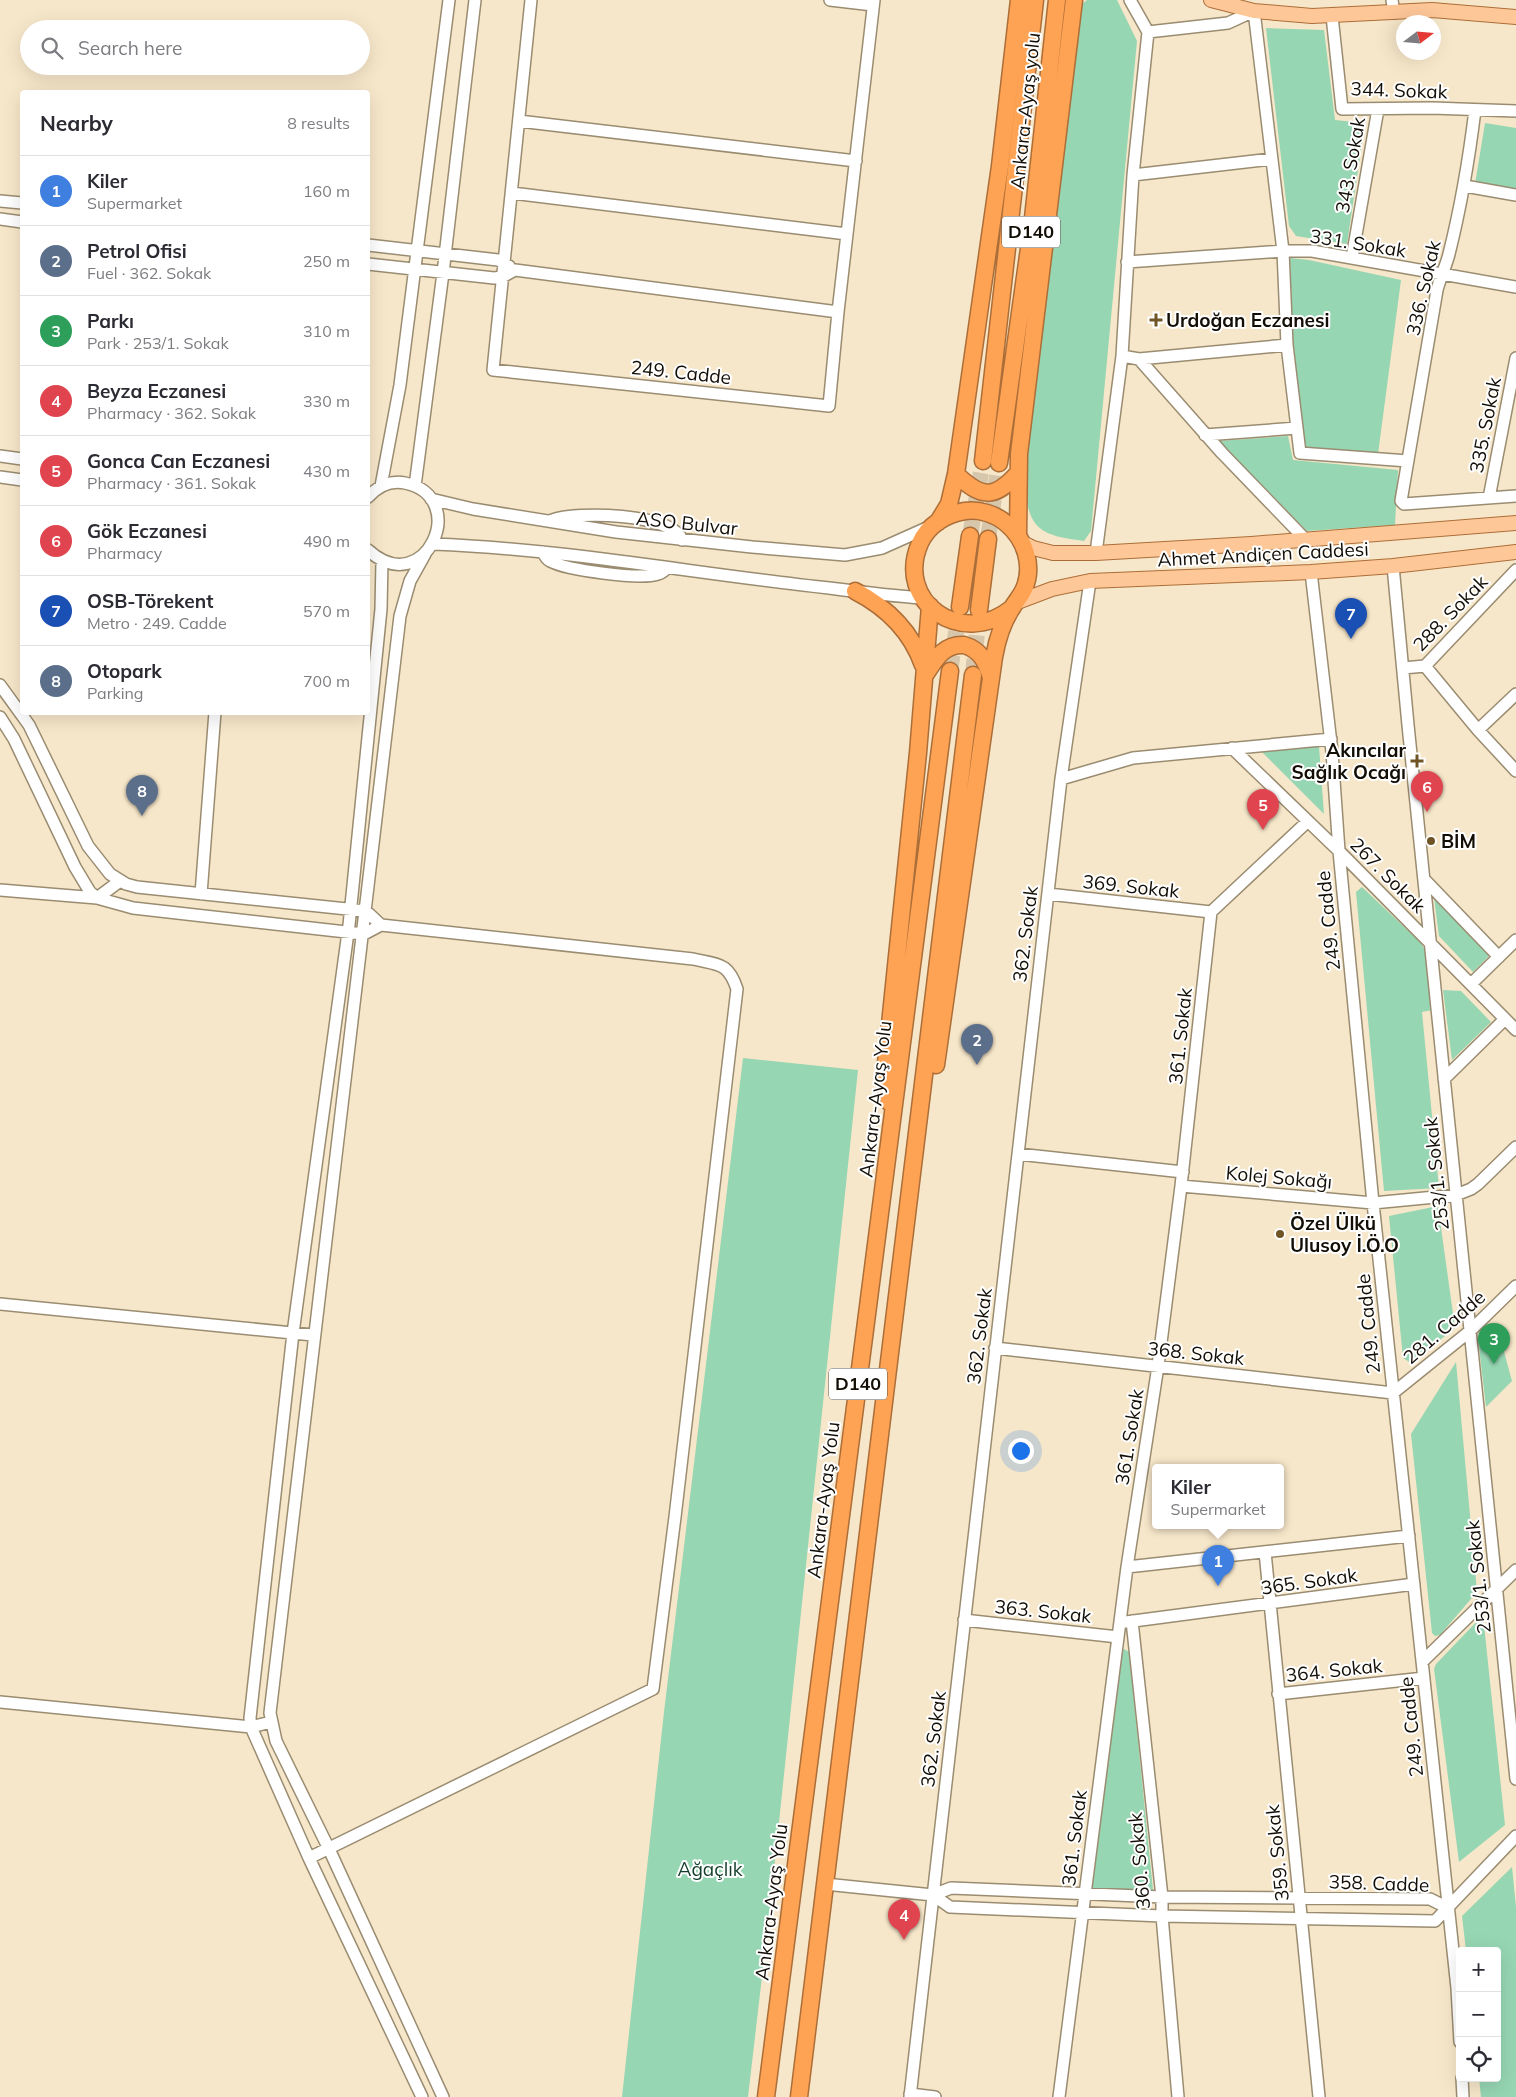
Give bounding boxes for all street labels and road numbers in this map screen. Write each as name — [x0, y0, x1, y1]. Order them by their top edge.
street label: Ankara-Ayaş yolu — [1005, 31, 1045, 191]
street label: 344. Sokak — [1350, 76, 1448, 104]
street label: 343. Sokak — [1330, 115, 1370, 215]
road number: D140 — [1002, 216, 1060, 248]
street label: 331. Sokak — [1308, 224, 1408, 262]
street label: 336. Sokak — [1400, 238, 1446, 338]
street label: 249. Cadde — [630, 355, 732, 389]
street label: 335. Sokak — [1464, 375, 1506, 475]
street label: ASO Bulvar — [635, 506, 739, 540]
street label: Ahmet Andiçen Caddesi — [1157, 536, 1369, 572]
street label: 288. Sokak — [1408, 570, 1492, 656]
street label: 267. Sokak — [1345, 832, 1431, 918]
street label: 369. Sokak — [1081, 869, 1181, 903]
street label: 249. Cadde — [1311, 870, 1345, 972]
street label: 362. Sokak — [1007, 884, 1043, 984]
street label: 361. Sokak — [1163, 986, 1197, 1086]
street label: Ankara-Ayaş Yolu — [853, 1019, 897, 1179]
street label: 253/1. Sokak — [1418, 1116, 1454, 1232]
street label: Kolej Sokağı — [1225, 1160, 1333, 1194]
street label: 249. Cadde — [1351, 1273, 1385, 1375]
street label: 281. Cadde — [1398, 1285, 1490, 1369]
street label: 362. Sokak — [961, 1286, 997, 1386]
street label: 368. Sokak — [1146, 1336, 1246, 1370]
road number: D140 — [829, 1368, 887, 1400]
street label: 361. Sokak — [1110, 1387, 1148, 1487]
street label: Ankara-Ayaş Yolu — [801, 1420, 845, 1580]
street label: 253/1. Sokak — [1460, 1519, 1496, 1635]
street label: 365. Sokak — [1259, 1562, 1359, 1600]
street label: 363. Sokak — [993, 1594, 1093, 1628]
street label: 364. Sokak — [1284, 1653, 1384, 1687]
street label: 249. Cadde — [1394, 1676, 1428, 1778]
street label: 362. Sokak — [915, 1689, 951, 1789]
street label: 361. Sokak — [1056, 1788, 1092, 1888]
street label: 359. Sokak — [1260, 1803, 1294, 1903]
street label: 360. Sokak — [1123, 1811, 1155, 1910]
street label: Ankara-Ayaş Yolu — [749, 1822, 793, 1982]
street label: 358. Cadde — [1328, 1869, 1430, 1897]

